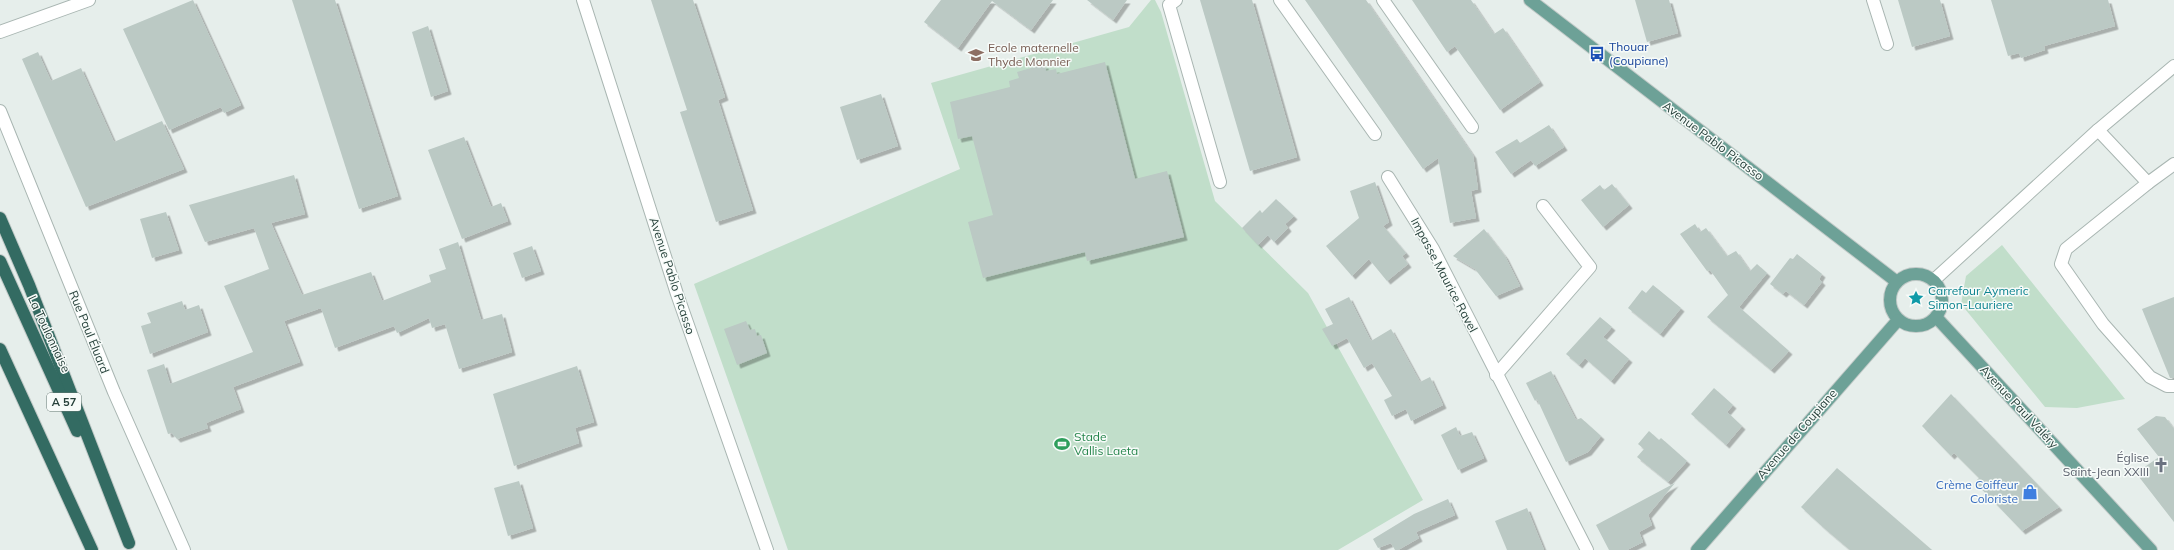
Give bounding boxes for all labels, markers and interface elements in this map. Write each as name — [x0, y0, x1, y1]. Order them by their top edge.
place label: Thouar (Coupiane) — [1609, 39, 1669, 68]
place label: Ecole maternelle Thyde Monnier — [988, 40, 1079, 69]
bus stop icon: Thouar (Coupiane) — [1588, 45, 1606, 63]
school or university icon: Ecole maternelle Thyde Monnier — [967, 46, 985, 64]
street label: Avenue Pablo Picasso — [1660, 98, 1767, 183]
street label: Avenue Pablo Picasso — [646, 215, 699, 336]
street label: Impasse Maurice Ravel — [1408, 215, 1481, 335]
place label: Carrefour Aymeric Simon-Lauriere — [1928, 283, 2029, 312]
street label: Rue Paul Éluard — [66, 288, 113, 375]
place icon: Carrefour Aymeric Simon-Lauriere — [1907, 289, 1925, 307]
street label: La Toulonnaise — [25, 293, 74, 375]
street label: Avenue Paul Valéry — [1977, 362, 2062, 452]
street label: Avenue de Coupiane — [1754, 386, 1840, 482]
road number: A 57 — [47, 393, 81, 411]
place label: Stade Vallis Laeta — [1074, 429, 1138, 458]
sports icon: Stade Vallis Laeta — [1053, 435, 1071, 453]
place label: Église Saint-Jean XXIII — [2063, 450, 2149, 479]
church icon: Église Saint-Jean XXIII — [2152, 456, 2170, 474]
place label: Crème Coiffeur Coloriste — [1936, 477, 2019, 506]
shop icon: Crème Coiffeur Coloriste — [2021, 483, 2039, 501]

